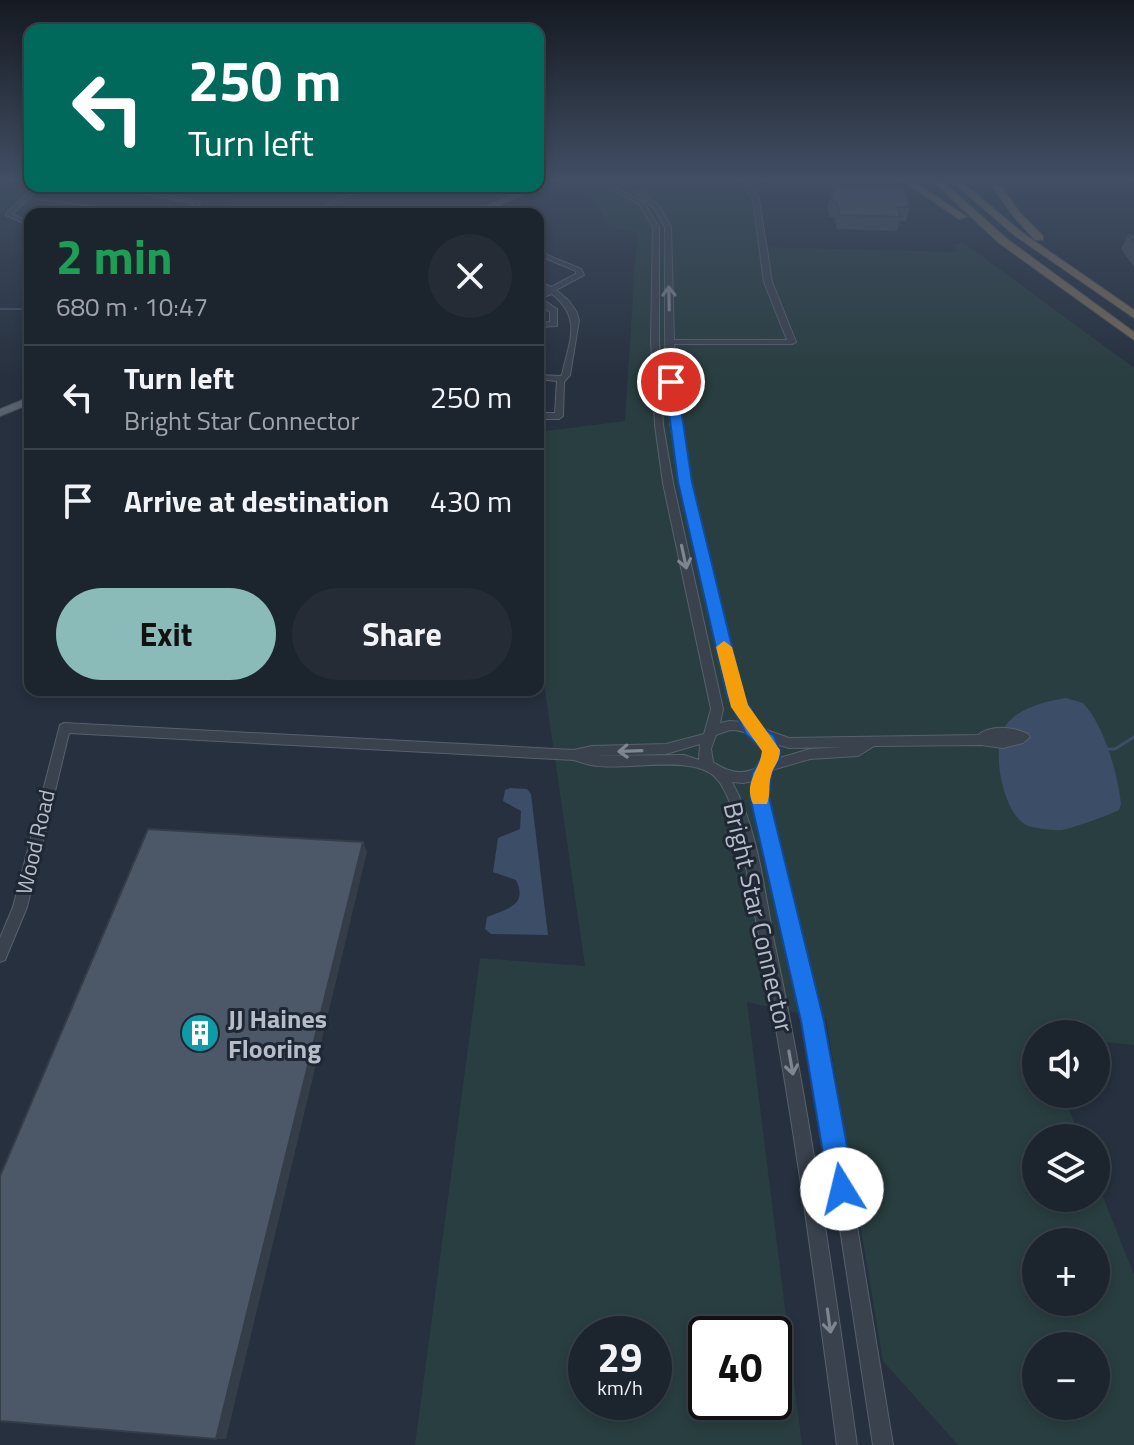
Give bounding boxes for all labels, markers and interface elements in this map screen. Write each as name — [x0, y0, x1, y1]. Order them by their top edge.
text: 250 m — [188, 38, 341, 123]
icon: left — [56, 56, 160, 160]
text: Turn left — [188, 115, 314, 170]
text: 2 min — [56, 220, 173, 293]
button: close — [428, 234, 512, 318]
one-way arrow — [661, 285, 677, 312]
text: 680 m · 10:47 — [56, 287, 208, 326]
pin — [637, 348, 705, 416]
text: Turn left — [124, 355, 234, 401]
icon: arrive — [649, 360, 693, 404]
text: 250 m — [430, 374, 512, 420]
icon: left — [56, 375, 100, 419]
text: Bright Star Connector — [124, 401, 359, 440]
text: Arrive at destination — [124, 478, 389, 524]
text: 430 m — [430, 478, 512, 524]
icon: arrive — [56, 479, 100, 523]
one-way arrow — [677, 544, 692, 569]
button: Exit — [56, 588, 276, 680]
button: Share — [292, 588, 512, 680]
one-way arrow — [617, 743, 644, 758]
street label: Wood Road — [6, 786, 64, 898]
street label: Bright Star Connector — [714, 798, 804, 1036]
place label: JJ Haines Flooring — [228, 999, 327, 1068]
building icon: JJ Haines Flooring — [179, 1012, 221, 1054]
map controls — [1022, 1020, 1110, 1420]
button: sound — [1022, 1020, 1110, 1108]
one-way arrow — [785, 1050, 800, 1076]
button: layers — [1022, 1124, 1110, 1212]
position arrow — [800, 1147, 884, 1231]
button: + — [1022, 1228, 1110, 1316]
one-way arrow — [822, 1307, 837, 1333]
speed limit sign: 40 — [688, 1316, 792, 1420]
text: 29 — [598, 1327, 642, 1388]
button: − — [1022, 1332, 1110, 1420]
text: km/h — [597, 1372, 643, 1403]

